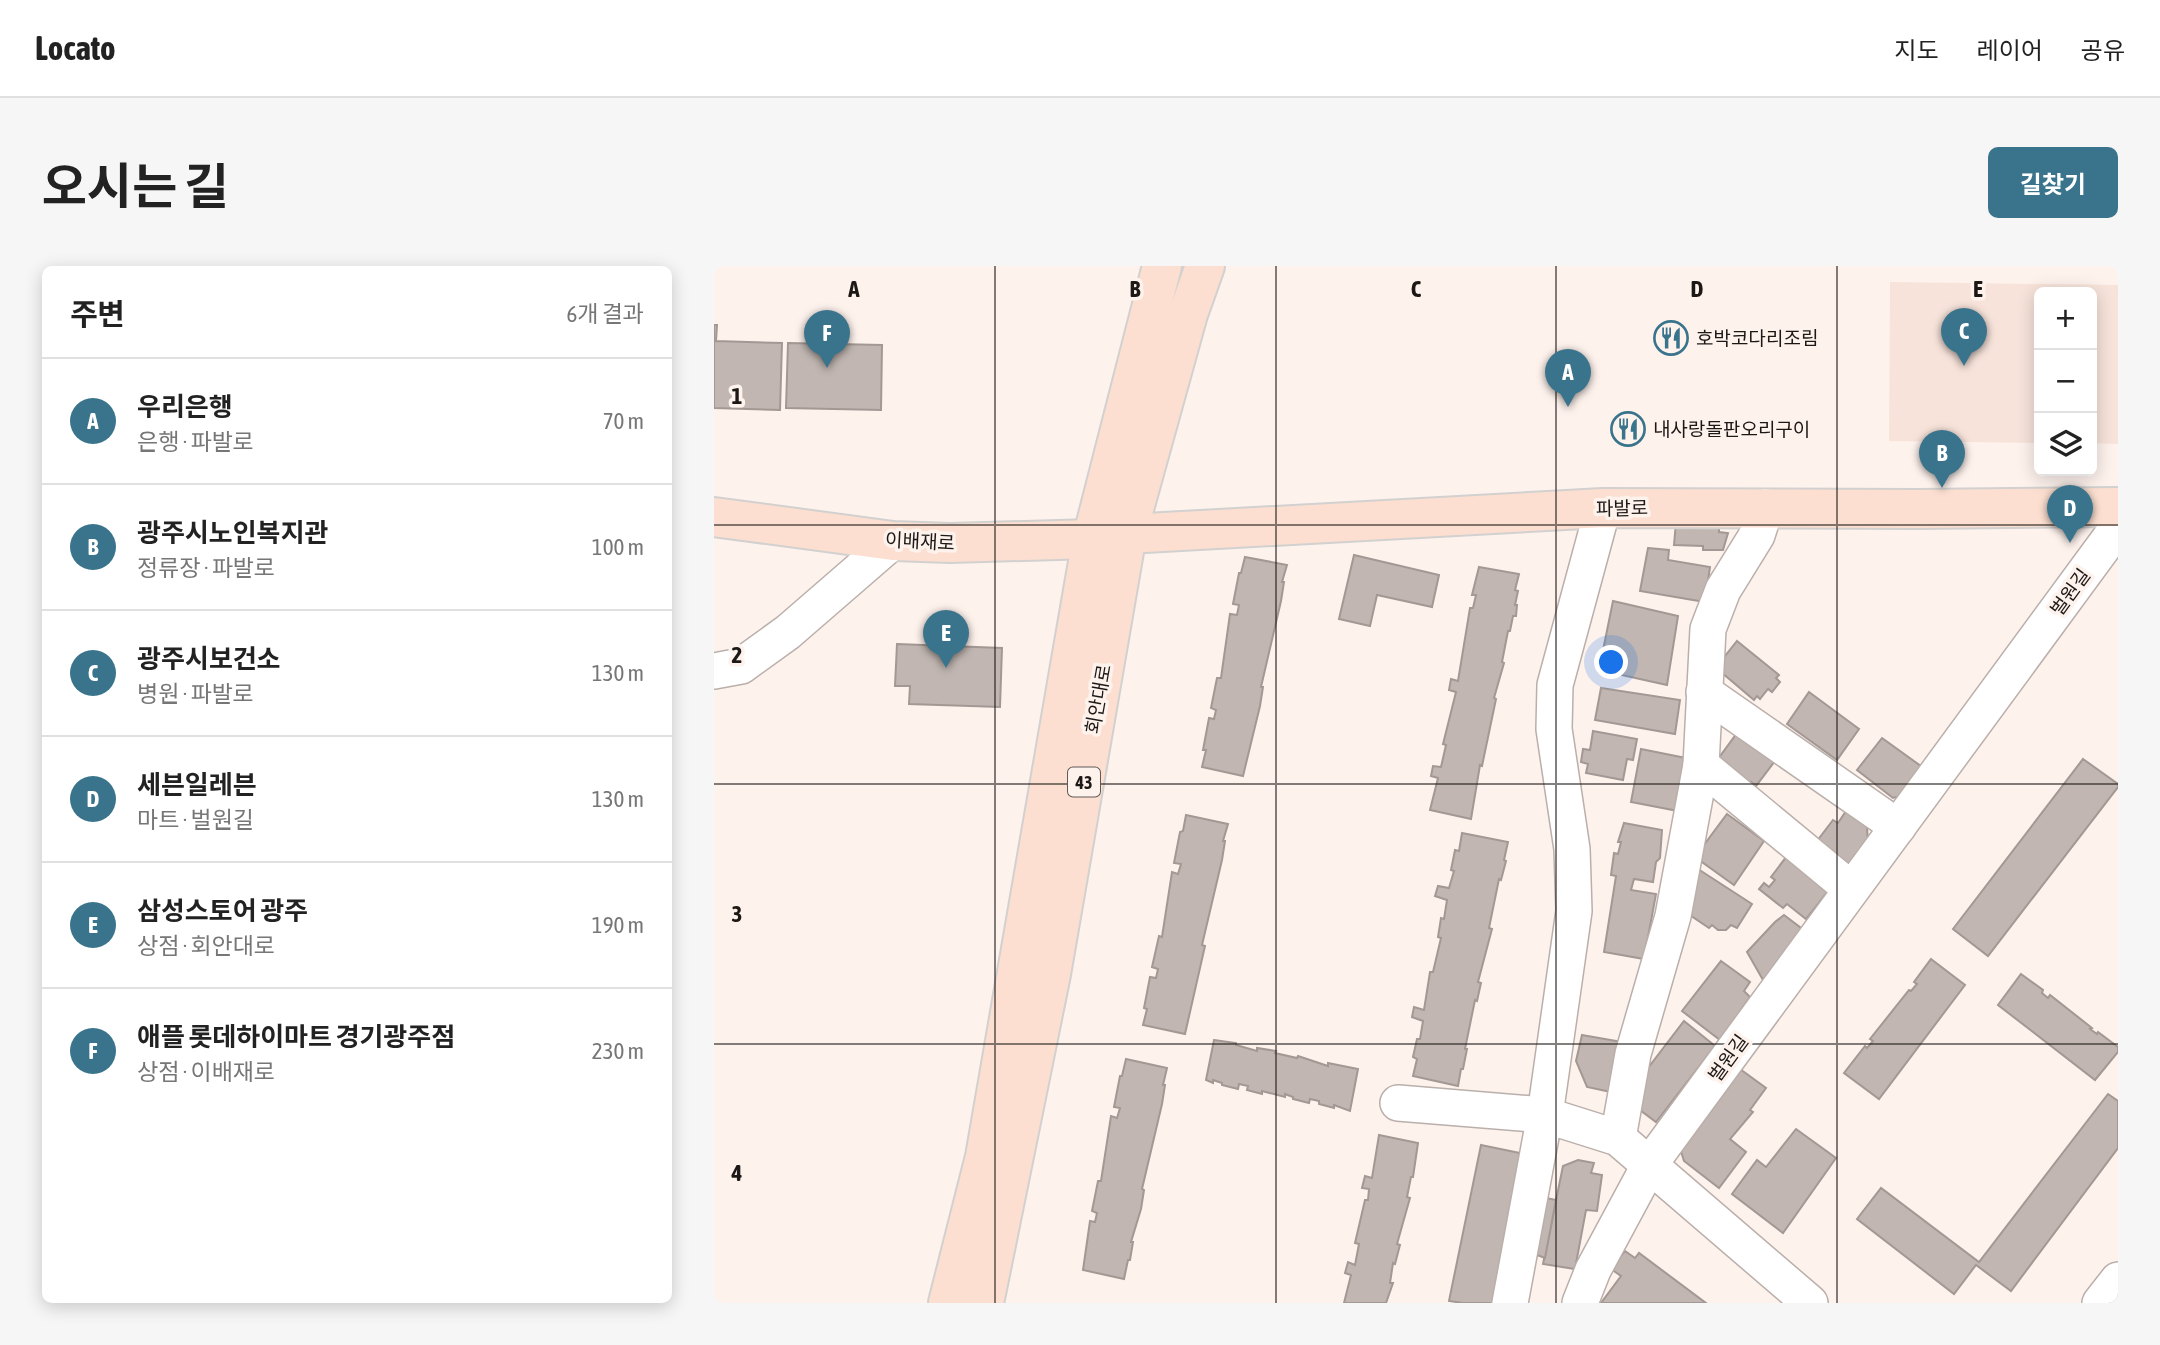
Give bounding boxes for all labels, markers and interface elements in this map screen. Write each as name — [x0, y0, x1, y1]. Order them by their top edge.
text: Locato — [35, 29, 116, 67]
text: 지도 — [1894, 37, 1939, 64]
text: 레이어 — [1977, 37, 2043, 64]
text: 공유 — [2081, 37, 2125, 64]
button: 길찾기 — [1988, 147, 2118, 218]
text: 오시는 길 — [42, 158, 229, 214]
text: A — [847, 276, 860, 302]
text: B — [1130, 276, 1141, 302]
text: C — [1411, 276, 1422, 302]
text: D — [1691, 276, 1704, 302]
text: E — [1973, 276, 1983, 302]
map controls — [2034, 287, 2097, 476]
button: + — [2034, 287, 2097, 350]
text: 주변 — [70, 297, 125, 331]
text: 6개 결과 — [567, 301, 644, 327]
pin: C — [1941, 308, 1987, 366]
pin: F — [804, 310, 850, 368]
restaurant icon: 호박코다리조림 — [1652, 319, 1690, 357]
place label: 호박코다리조림 — [1696, 327, 1818, 349]
pin: A — [1545, 349, 1591, 407]
button: − — [2034, 350, 2097, 413]
text: 1 — [732, 383, 743, 409]
text: 우리은행 — [137, 392, 233, 422]
text: A — [87, 408, 99, 434]
text: 70 m — [603, 408, 644, 434]
restaurant icon: 내사랑돌판오리구이 — [1609, 410, 1647, 448]
button: layers — [2034, 413, 2097, 476]
place label: 내사랑돌판오리구이 — [1653, 418, 1810, 440]
text: 은행 · 파발로 — [137, 429, 254, 455]
pin: B — [1919, 430, 1965, 488]
pin: D — [2047, 485, 2093, 543]
street label: 파발로 — [1596, 497, 1648, 519]
text: 광주시노인복지관 — [137, 518, 328, 548]
street label: 이배재로 — [885, 528, 955, 554]
text: B — [88, 534, 98, 560]
text: 100 m — [592, 534, 644, 560]
text: 정류장 · 파발로 — [137, 555, 275, 581]
street label: 벌원길 — [2046, 564, 2094, 620]
pin: E — [923, 610, 969, 668]
text: 2 — [732, 642, 742, 668]
text: 광주시보건소 — [137, 644, 281, 674]
your location — [1594, 645, 1628, 679]
text: C — [88, 660, 98, 686]
text: 130 m — [592, 660, 644, 686]
street label: 회안대로 — [1081, 663, 1115, 735]
text: 병원 · 파발로 — [137, 681, 254, 707]
road number: 43 — [1068, 768, 1100, 796]
text: 세븐일레븐 — [137, 770, 257, 800]
text: D — [87, 786, 99, 812]
text: 130 m — [592, 786, 644, 812]
text: 마트 · 벌원길 — [137, 807, 254, 833]
text: 삼성스토어 광주 — [137, 896, 308, 926]
text: 3 — [732, 901, 742, 927]
text: E — [88, 912, 98, 938]
text: 190 m — [592, 912, 644, 938]
text: 상점 · 회안대로 — [137, 933, 275, 959]
text: 애플 롯데하이마트 경기광주점 — [137, 1022, 455, 1052]
street label: 벌원길 — [1704, 1030, 1752, 1086]
text: F — [88, 1038, 98, 1064]
text: 230 m — [592, 1038, 644, 1064]
text: 상점 · 이배재로 — [137, 1059, 275, 1085]
text: 4 — [731, 1160, 743, 1186]

